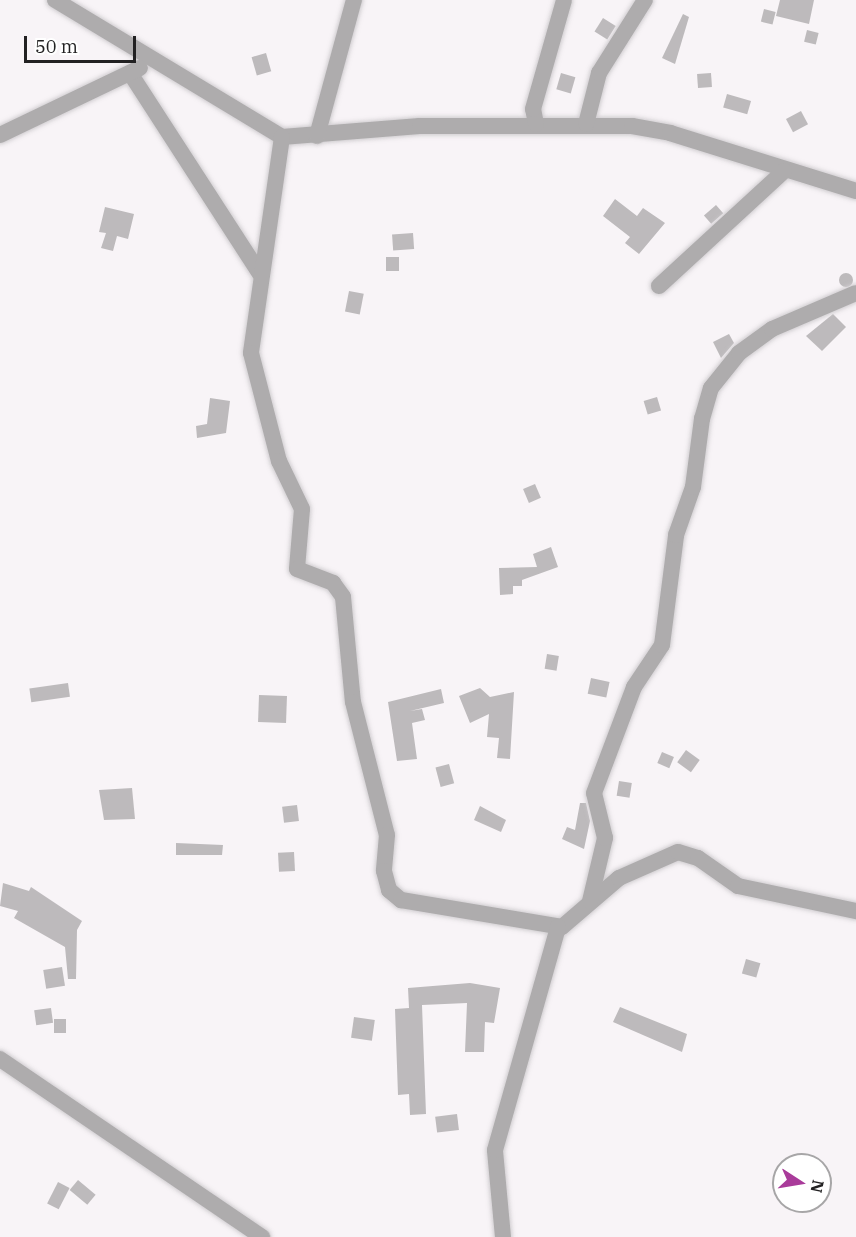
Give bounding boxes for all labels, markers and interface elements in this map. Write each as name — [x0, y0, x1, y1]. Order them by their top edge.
scale bar — [27, 24, 140, 62]
text: 50 m — [35, 35, 78, 58]
north arrow — [772, 1153, 832, 1213]
text: N — [807, 1178, 829, 1195]

